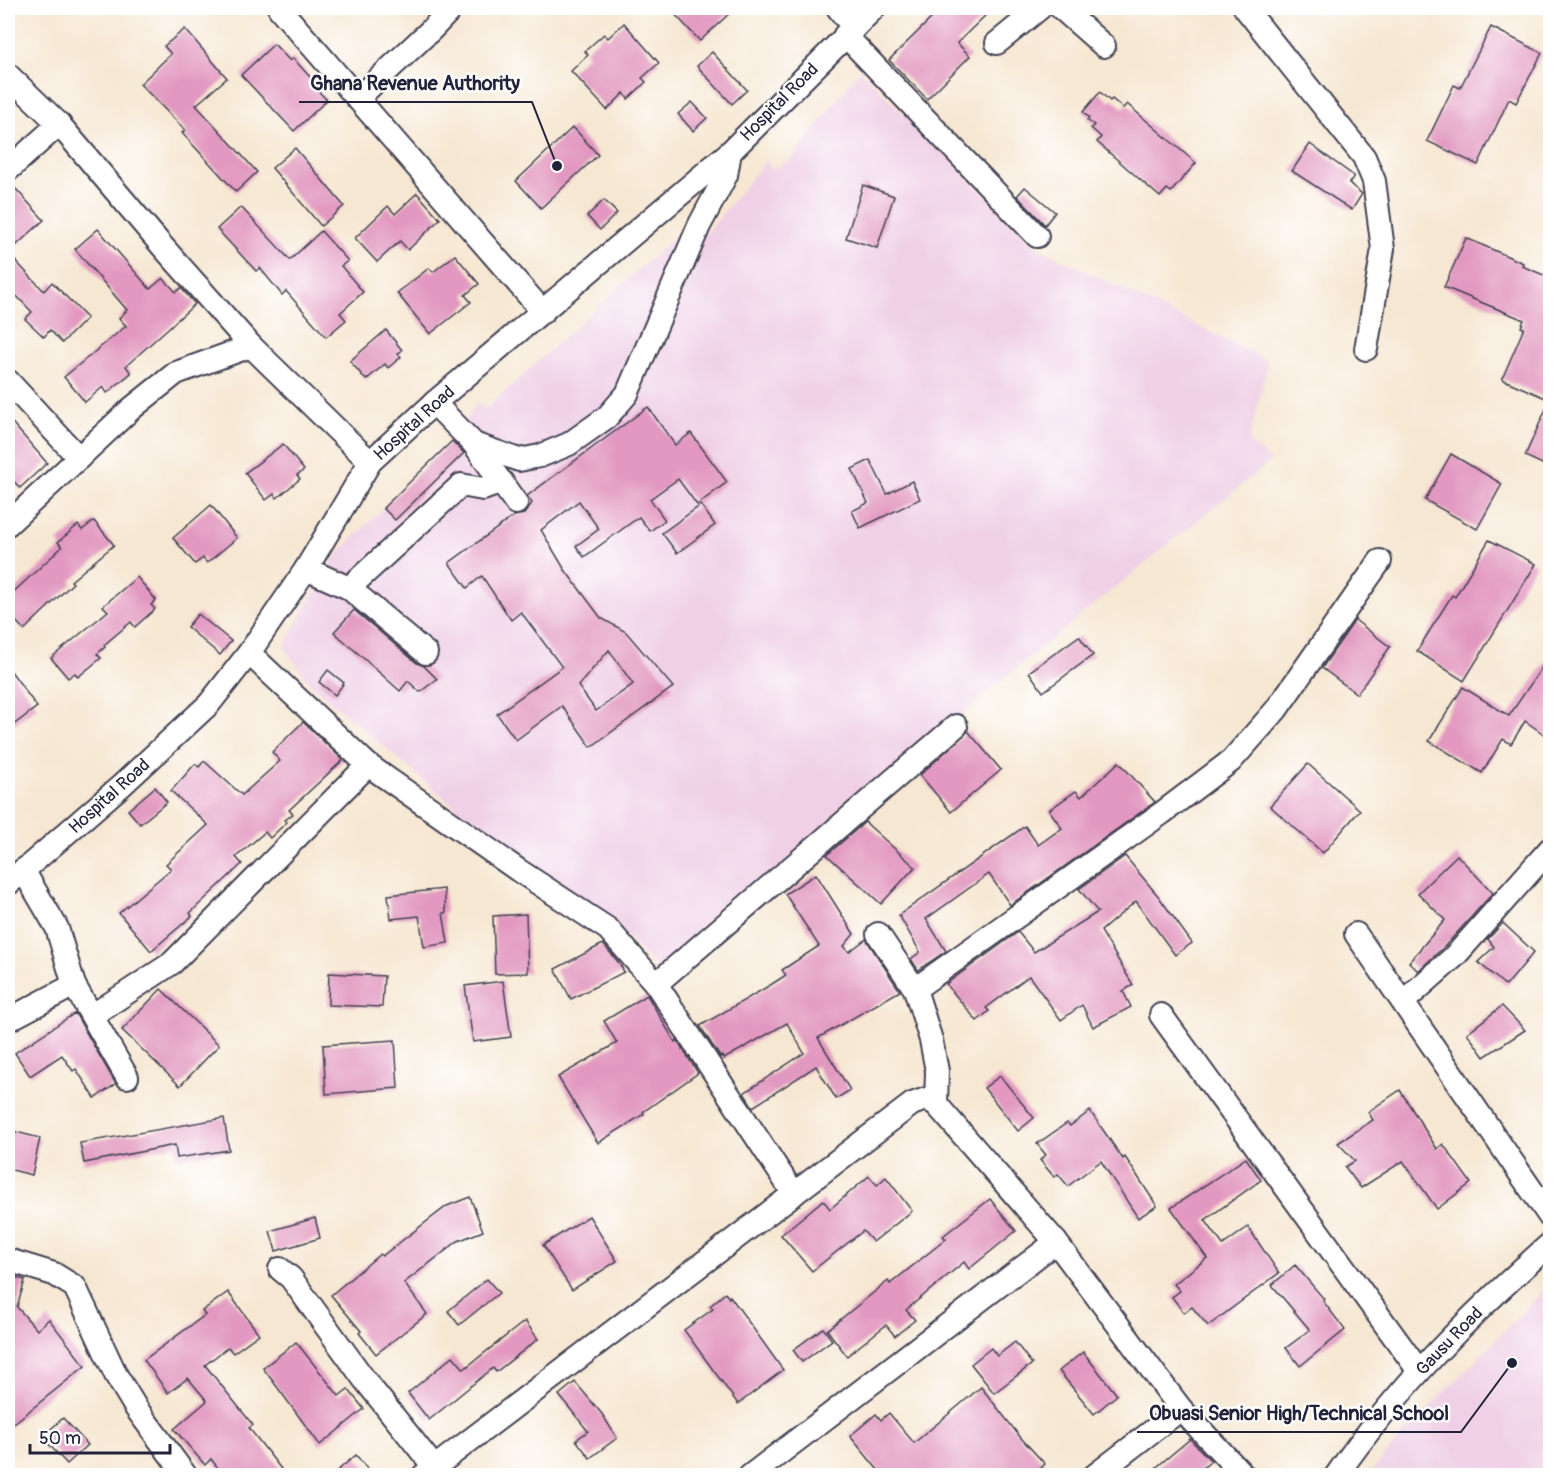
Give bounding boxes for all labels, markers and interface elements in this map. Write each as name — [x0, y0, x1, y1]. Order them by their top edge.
street label: Hospital Road — [735, 58, 824, 147]
callout: Ghana Revenue Authority — [299, 64, 532, 102]
text: Ghana Revenue Authority — [310, 71, 520, 96]
street label: Hospital Road — [369, 381, 460, 466]
street label: Hospital Road — [64, 754, 155, 839]
street label: Gausu Road — [1411, 1302, 1488, 1381]
callout: Obuasi Senior High/Technical School — [1137, 1394, 1461, 1432]
text: Obuasi Senior High/Technical School — [1149, 1401, 1449, 1426]
scale bar — [30, 1417, 170, 1455]
text: 50 m — [39, 1427, 81, 1450]

